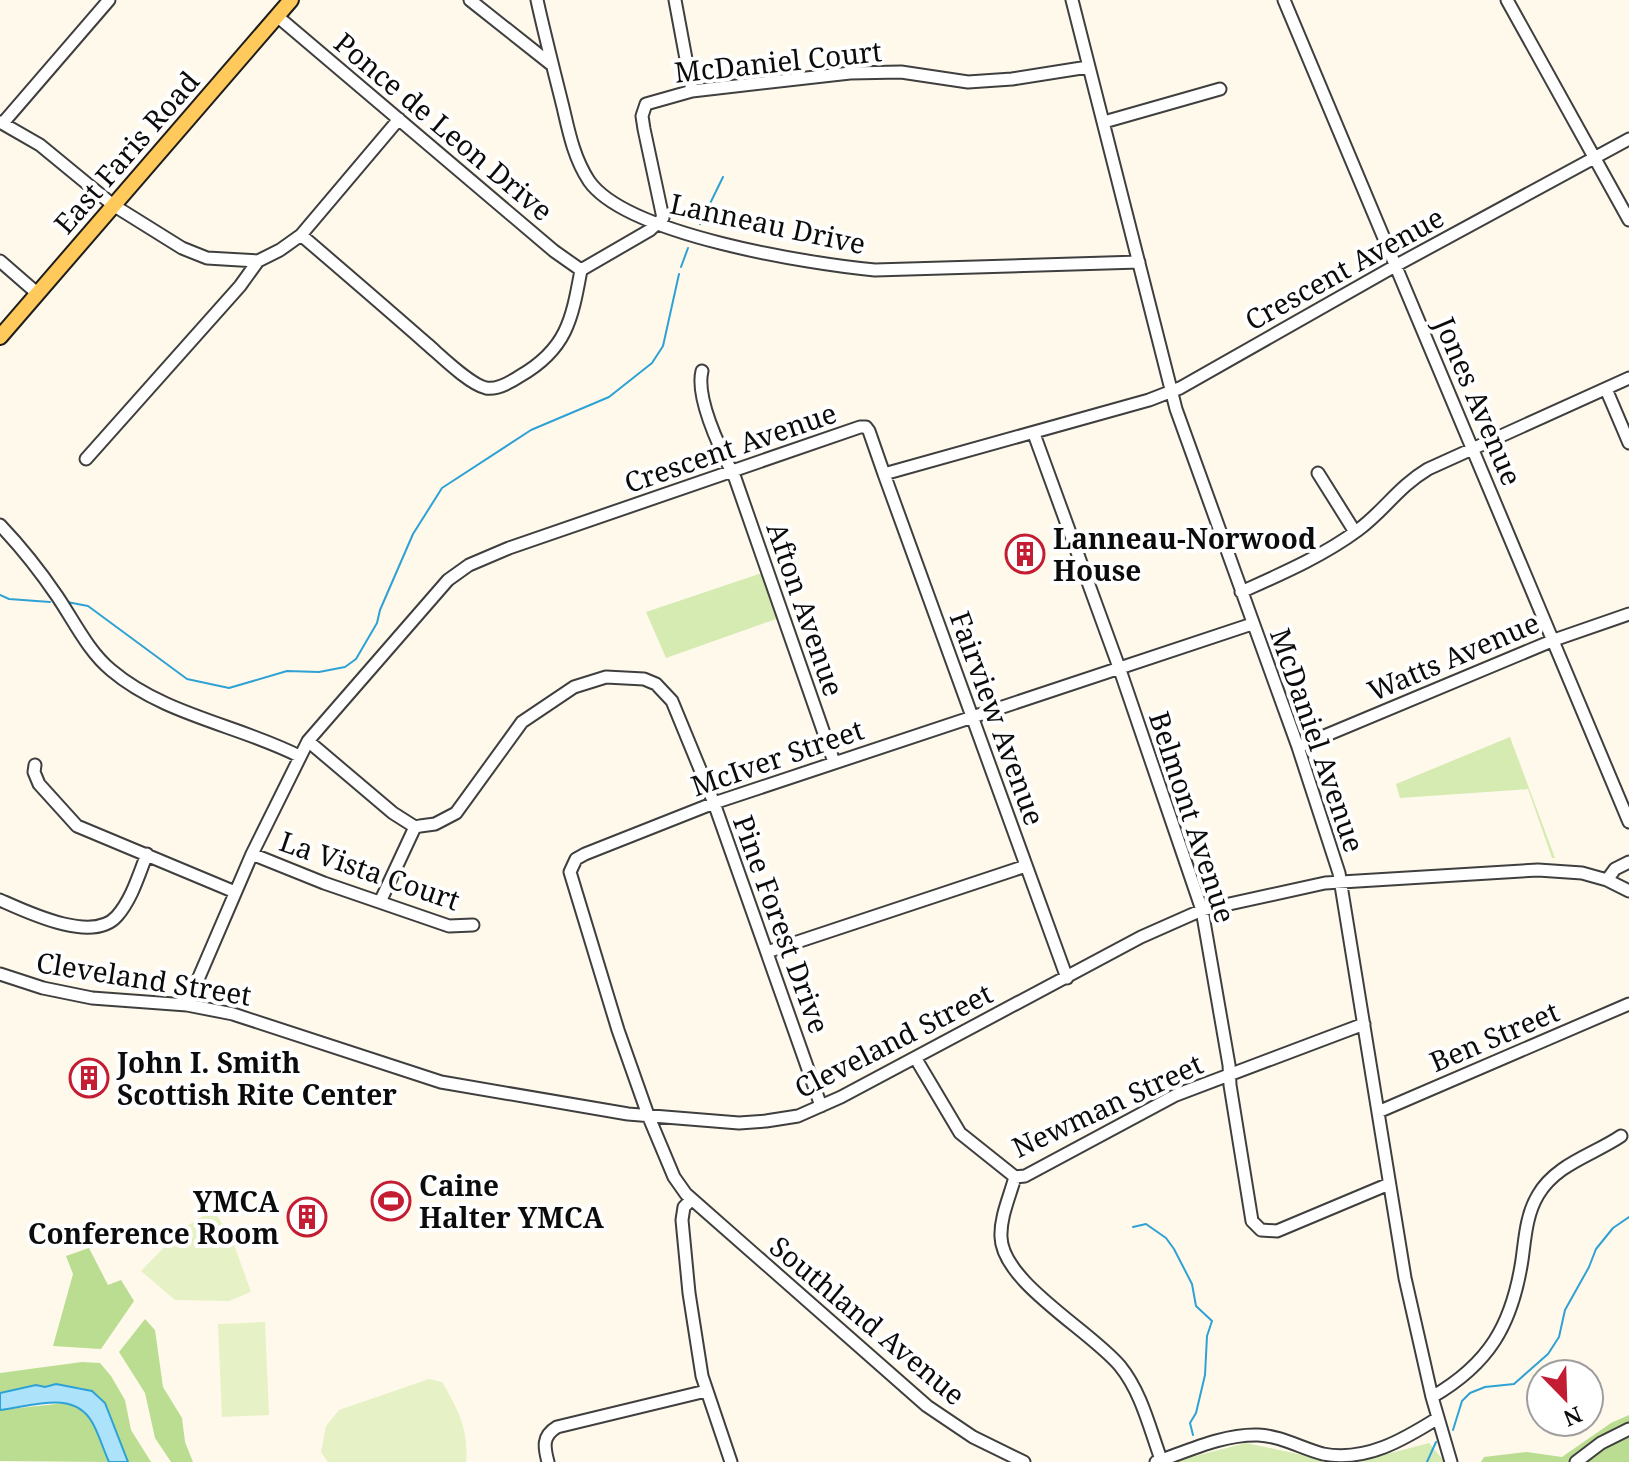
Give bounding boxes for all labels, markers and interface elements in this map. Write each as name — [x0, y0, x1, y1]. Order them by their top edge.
street label: Ponce de Leon Drive — [327, 23, 561, 229]
street label: McDaniel Court — [672, 31, 884, 91]
street label: East Faris Road — [45, 63, 207, 241]
street label: Lanneau Drive — [667, 184, 869, 262]
street label: Crescent Avenue — [1238, 198, 1450, 338]
street label: Jones Avenue — [1426, 310, 1531, 491]
street label: Crescent Avenue — [619, 393, 841, 501]
street label: Afton Avenue — [758, 517, 854, 701]
place label: Lanneau-Norwood House — [1053, 519, 1316, 589]
building icon: Lanneau-Norwood House — [1004, 533, 1046, 575]
street label: Watts Avenue — [1361, 603, 1545, 709]
street label: Fairview Avenue — [942, 606, 1054, 830]
street label: McDaniel Avenue — [1262, 623, 1374, 857]
street label: Belmont Avenue — [1141, 707, 1245, 927]
street label: McIver Street — [686, 710, 868, 804]
street label: Pine Forest Drive — [725, 810, 839, 1038]
street label: La Vista Court — [275, 821, 465, 919]
street label: Cleveland Street — [34, 942, 254, 1014]
street label: Cleveland Street — [788, 974, 998, 1106]
street label: Ben Street — [1424, 992, 1564, 1080]
place label: John I. Smith Scottish Rite Center — [116, 1043, 397, 1113]
street label: Newman Street — [1006, 1044, 1209, 1166]
building icon: John I. Smith Scottish Rite Center — [68, 1057, 110, 1099]
place label: Caine Halter YMCA — [419, 1166, 605, 1236]
sports icon: Caine Halter YMCA — [370, 1180, 412, 1222]
place label: YMCA Conference Room — [28, 1182, 280, 1252]
building icon: YMCA Conference Room — [286, 1196, 328, 1238]
street label: Southland Avenue — [762, 1227, 974, 1413]
north arrow — [1525, 1358, 1605, 1438]
text: N — [1559, 1400, 1587, 1435]

